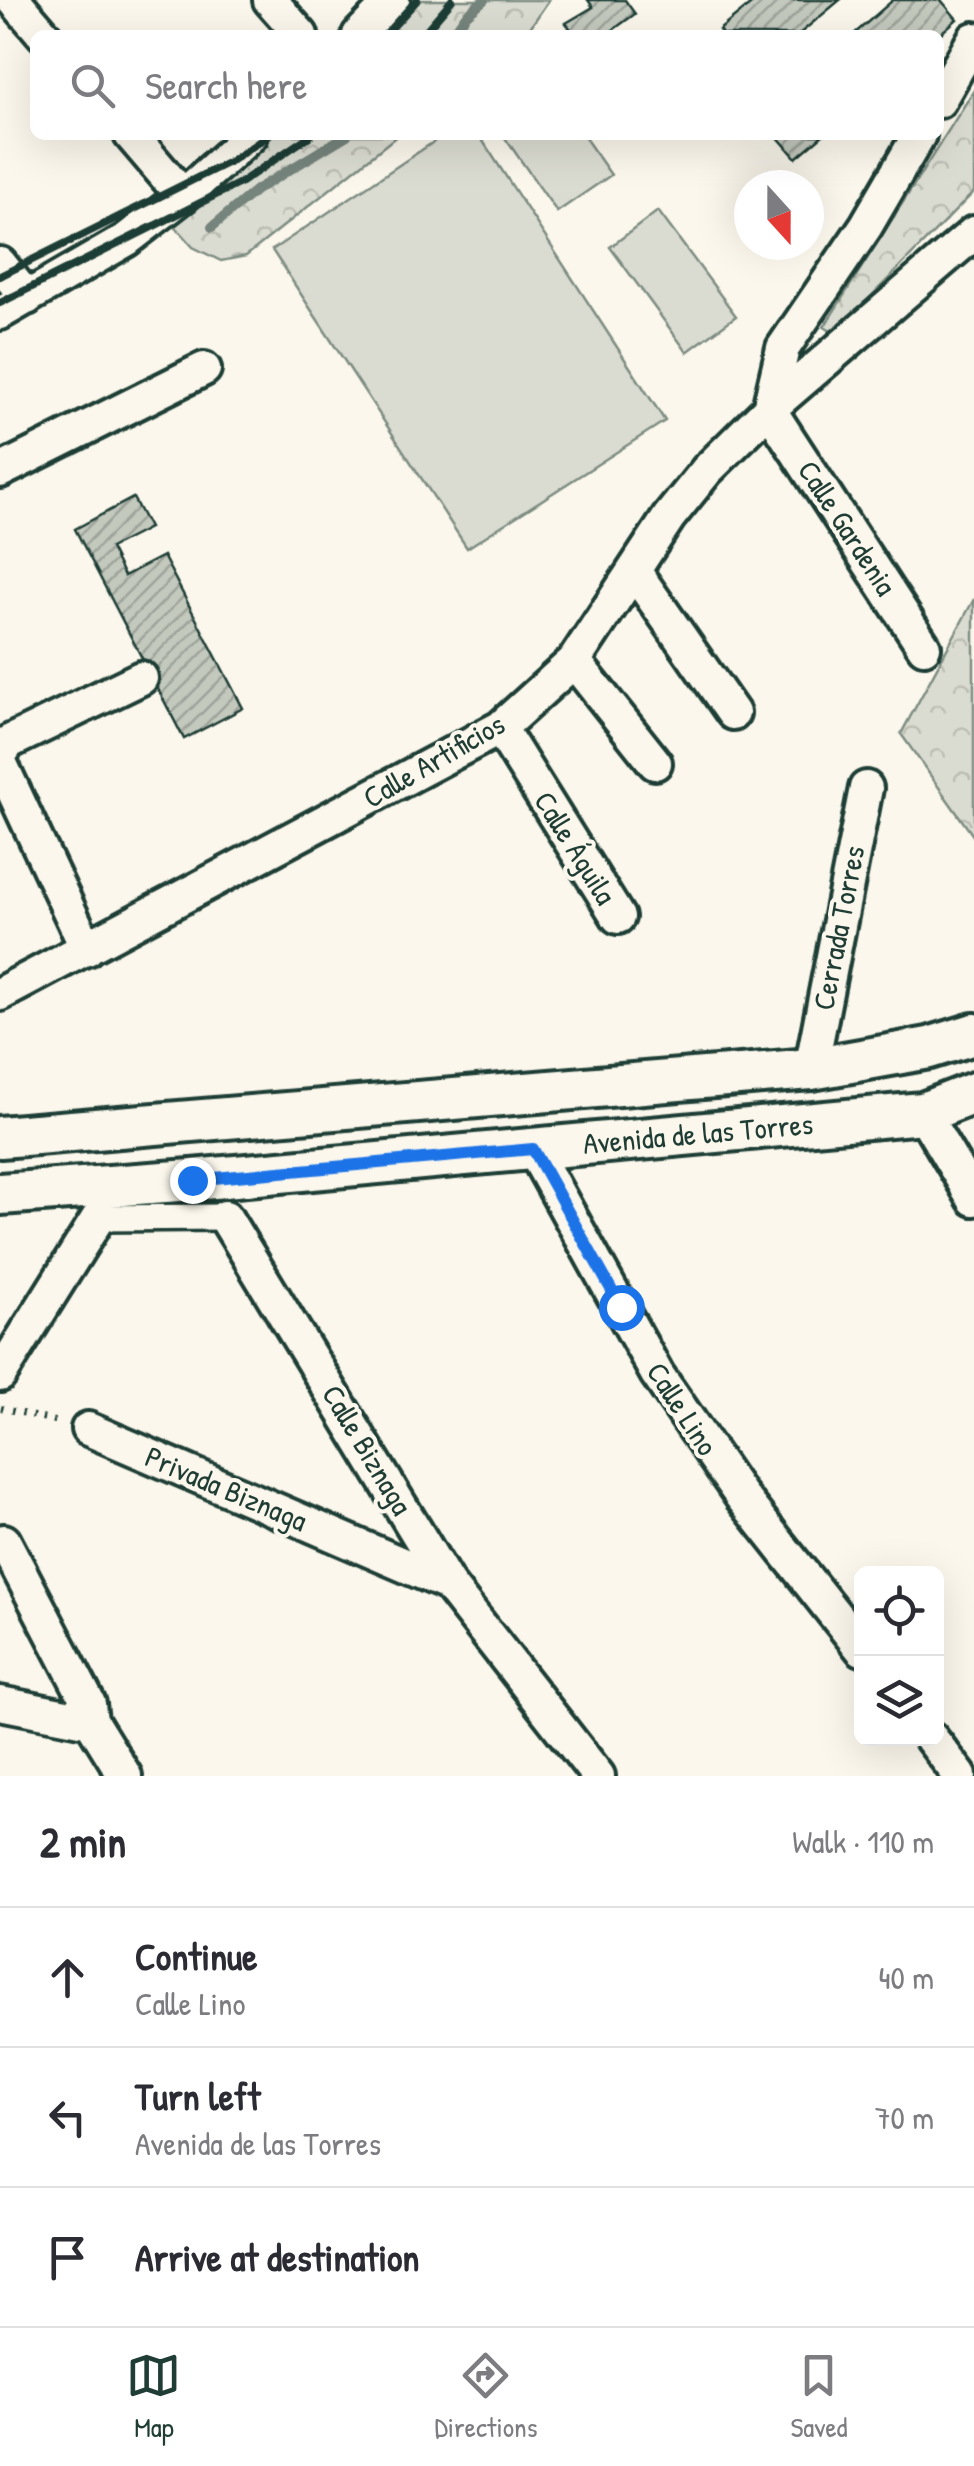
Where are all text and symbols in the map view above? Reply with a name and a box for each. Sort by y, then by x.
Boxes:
search box [30,30,944,140]
icon: search [65,58,120,113]
text: Search here [145,59,307,111]
north arrow [734,170,824,260]
street label: Calle Gardenia [789,452,907,603]
street label: Calle Artificios [355,704,512,817]
street label: Calle Águila [525,783,626,912]
street label: Cerrada Torres [803,842,874,1013]
street label: Avenida de las Torres [581,1103,815,1163]
route end [170,1158,216,1204]
route start [599,1285,645,1331]
street label: Calle Lino [638,1354,728,1463]
street label: Calle Biznaga [313,1377,423,1522]
street label: Privada Biznaga [139,1436,314,1540]
map controls [854,1566,944,1746]
button: locate [854,1566,944,1656]
button: layers [854,1656,944,1746]
text: 2 min [40,1813,126,1870]
text: Walk · 110 m [792,1820,934,1863]
text: Continue [135,1930,257,1982]
icon: ahead [40,1950,95,2005]
text: 40 m [879,1956,934,1999]
text: Calle Lino [135,1982,245,2025]
text: Turn left [135,2070,260,2122]
icon: left [40,2090,95,2145]
text: 70 m [875,2096,934,2139]
text: Avenida de las Torres [135,2122,381,2165]
icon: arrive [40,2230,95,2285]
text: Arrive at destination [135,2231,419,2283]
tab: Map [126,2348,181,2446]
tab: Directions [434,2348,537,2446]
tab: Saved [790,2348,848,2446]

